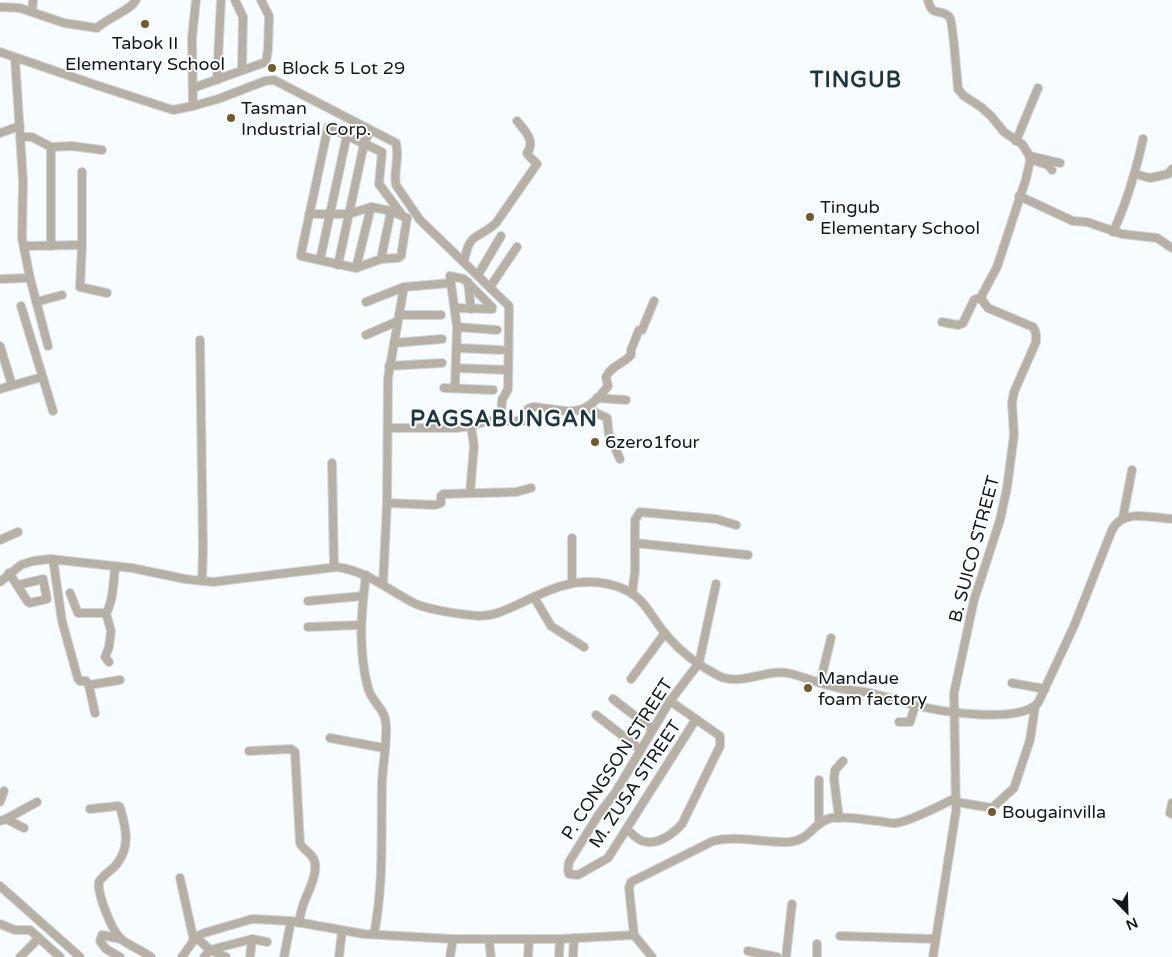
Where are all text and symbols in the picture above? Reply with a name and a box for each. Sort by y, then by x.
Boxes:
marker: Tabok II Elementary School [139,18,151,30]
place label: Tabok II Elementary School [65,32,225,75]
place label: Block 5 Lot 29 [282,57,405,79]
marker: Block 5 Lot 29 [266,62,278,74]
district label: TINGUB [809,67,902,93]
place label: Tasman Industrial Corp. [241,97,371,140]
marker: Tasman Industrial Corp. [225,112,237,124]
place label: Tingub Elementary School [820,196,980,239]
marker: Tingub Elementary School [804,211,816,223]
district label: PAGSABUNGAN [410,406,598,432]
place label: 6zero1four [605,431,700,453]
marker: 6zero1four [589,436,601,448]
street label: B. SUICO STREET [944,473,1004,625]
place label: Mandaue foam factory [818,667,928,710]
street label: P. CONGSON STREET [557,674,677,844]
marker: Mandaue foam factory [802,682,814,694]
street label: M. ZUSA STREET [584,716,686,852]
place label: Bougainvilla [1002,801,1106,823]
marker: Bougainvilla [986,806,998,818]
north arrow [1102,887,1152,937]
text: N [1123,913,1140,934]

